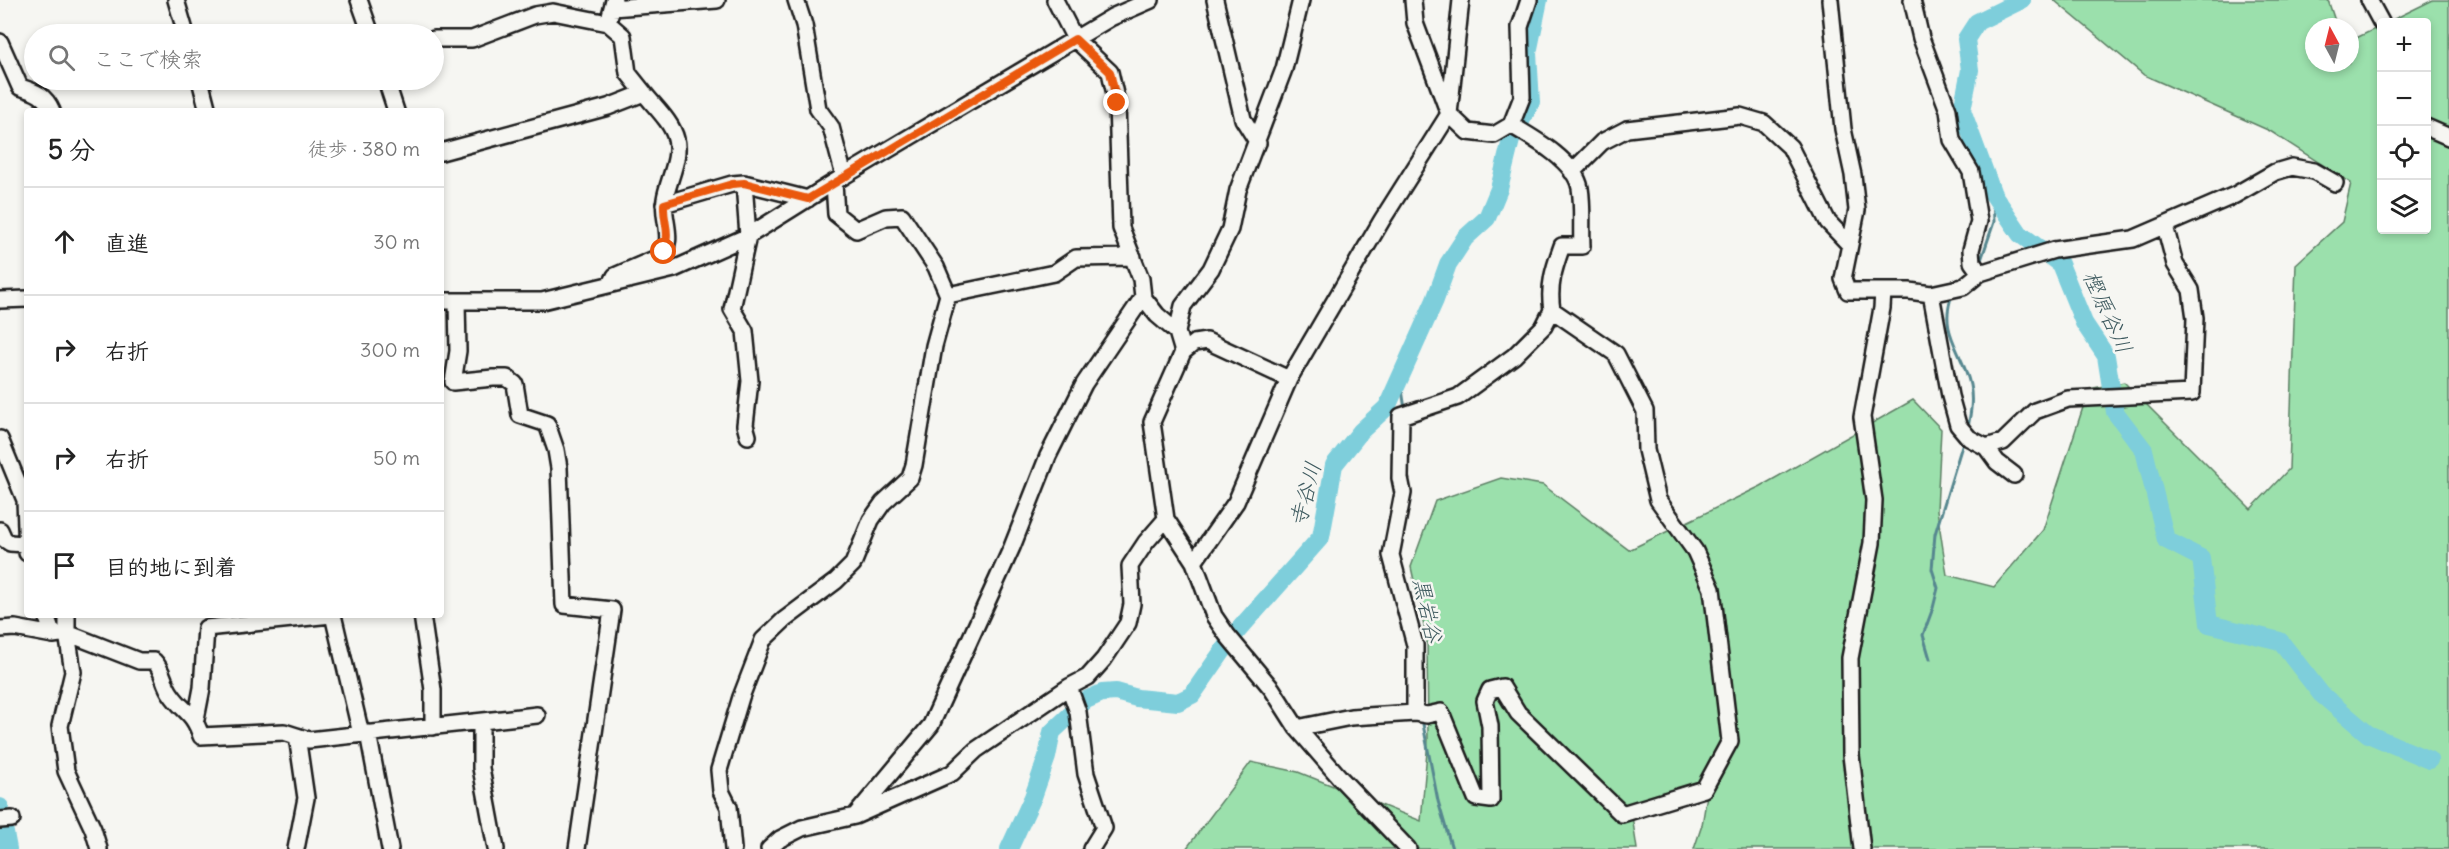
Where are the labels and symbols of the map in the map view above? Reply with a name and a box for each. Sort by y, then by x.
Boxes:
north arrow [2305,18,2359,72]
route end [1103,89,1129,115]
route start [650,238,676,264]
water label: 樫原谷川 [2077,266,2139,358]
water label: 寺谷川 [1283,458,1327,530]
water label: 黒岩谷 [1407,575,1449,646]

